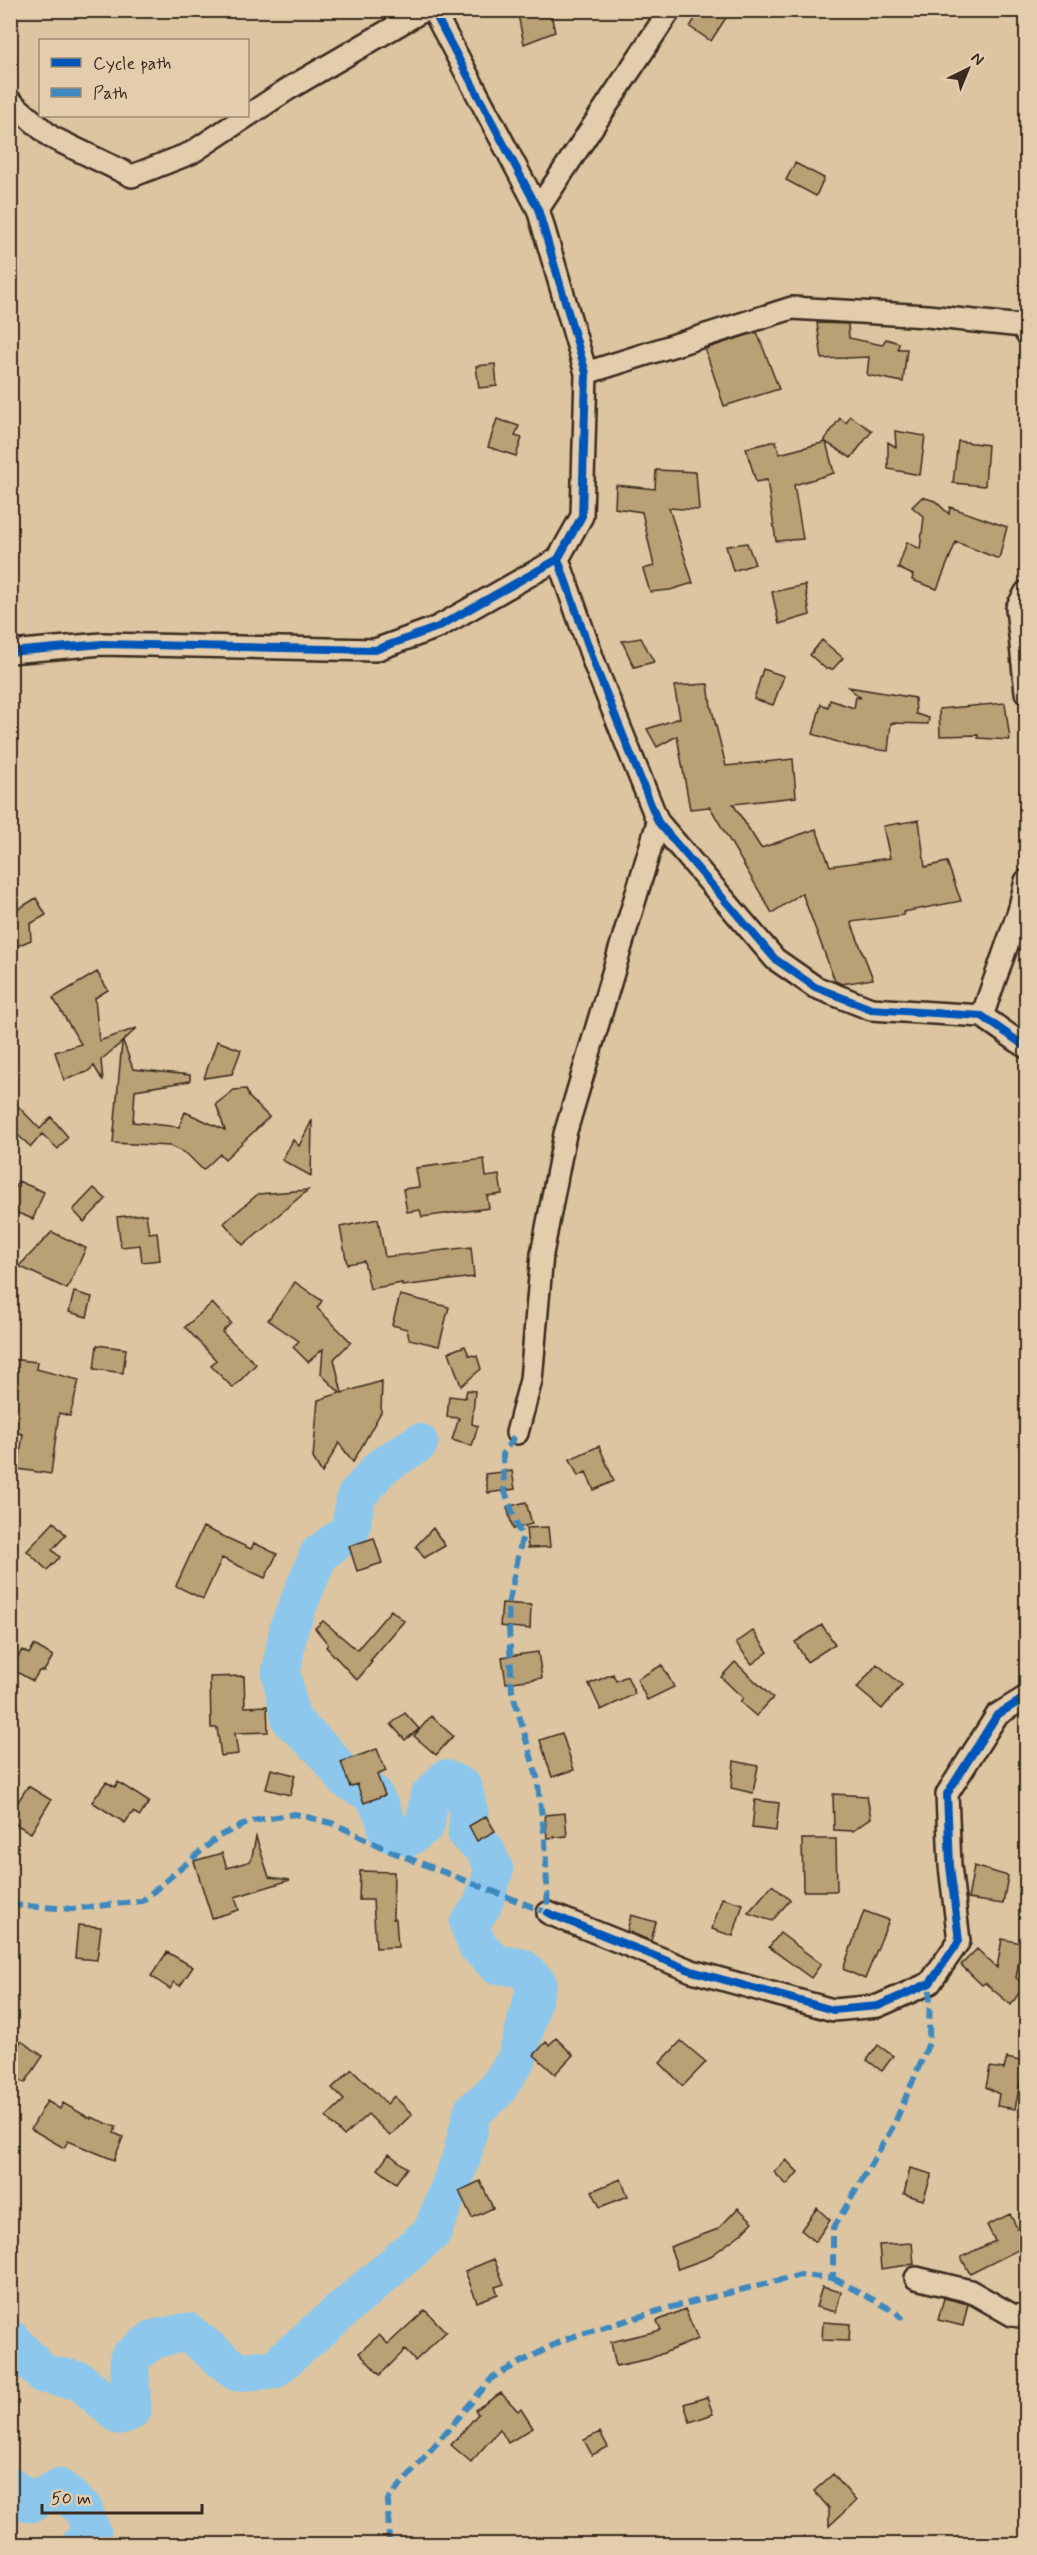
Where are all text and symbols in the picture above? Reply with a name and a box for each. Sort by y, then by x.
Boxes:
legend [39,39,249,117]
north arrow [938,39,998,99]
text: N [966,48,988,70]
text: Cycle path [93,52,171,76]
text: Path [93,82,128,106]
scale bar [42,2477,202,2515]
text: 50 m [51,2487,91,2511]

